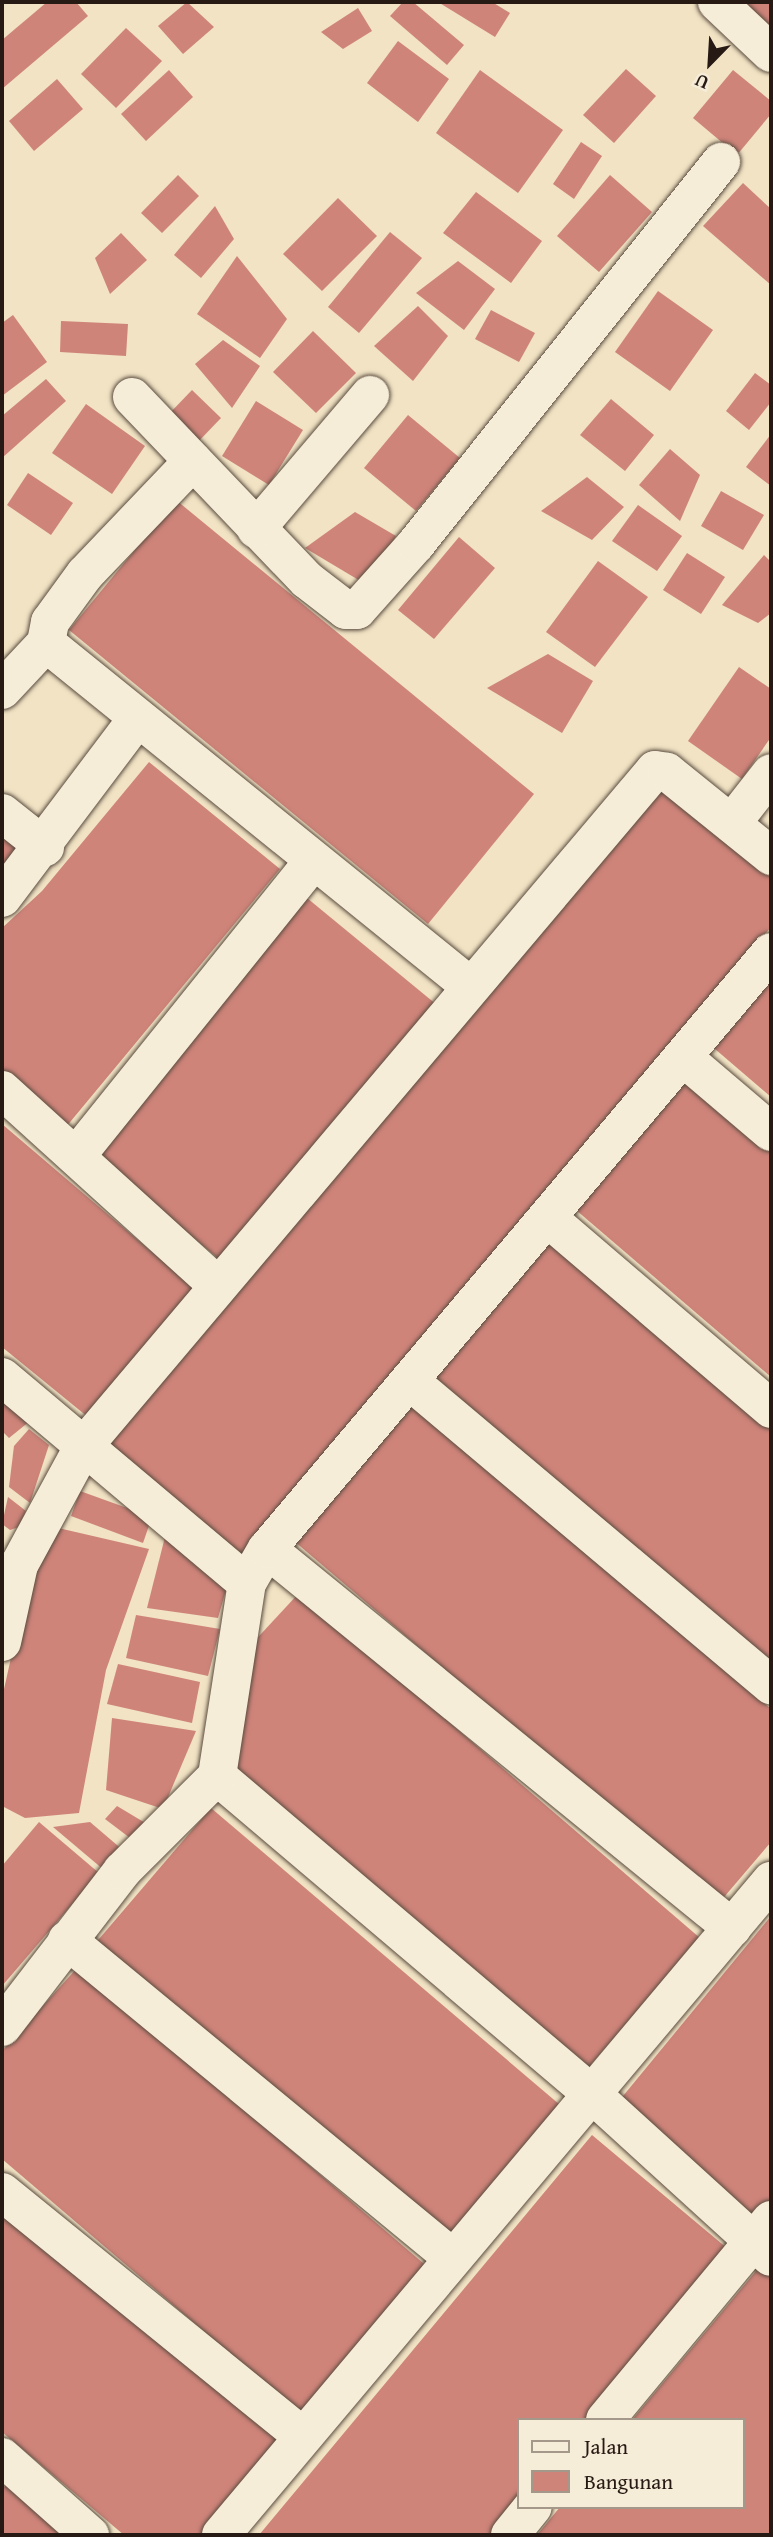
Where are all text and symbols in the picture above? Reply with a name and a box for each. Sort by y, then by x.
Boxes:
north arrow [675,28,745,98]
text: U [690,67,713,98]
legend [518,2418,745,2509]
text: Jalan [584,2431,628,2462]
text: Bangunan [584,2466,673,2497]

